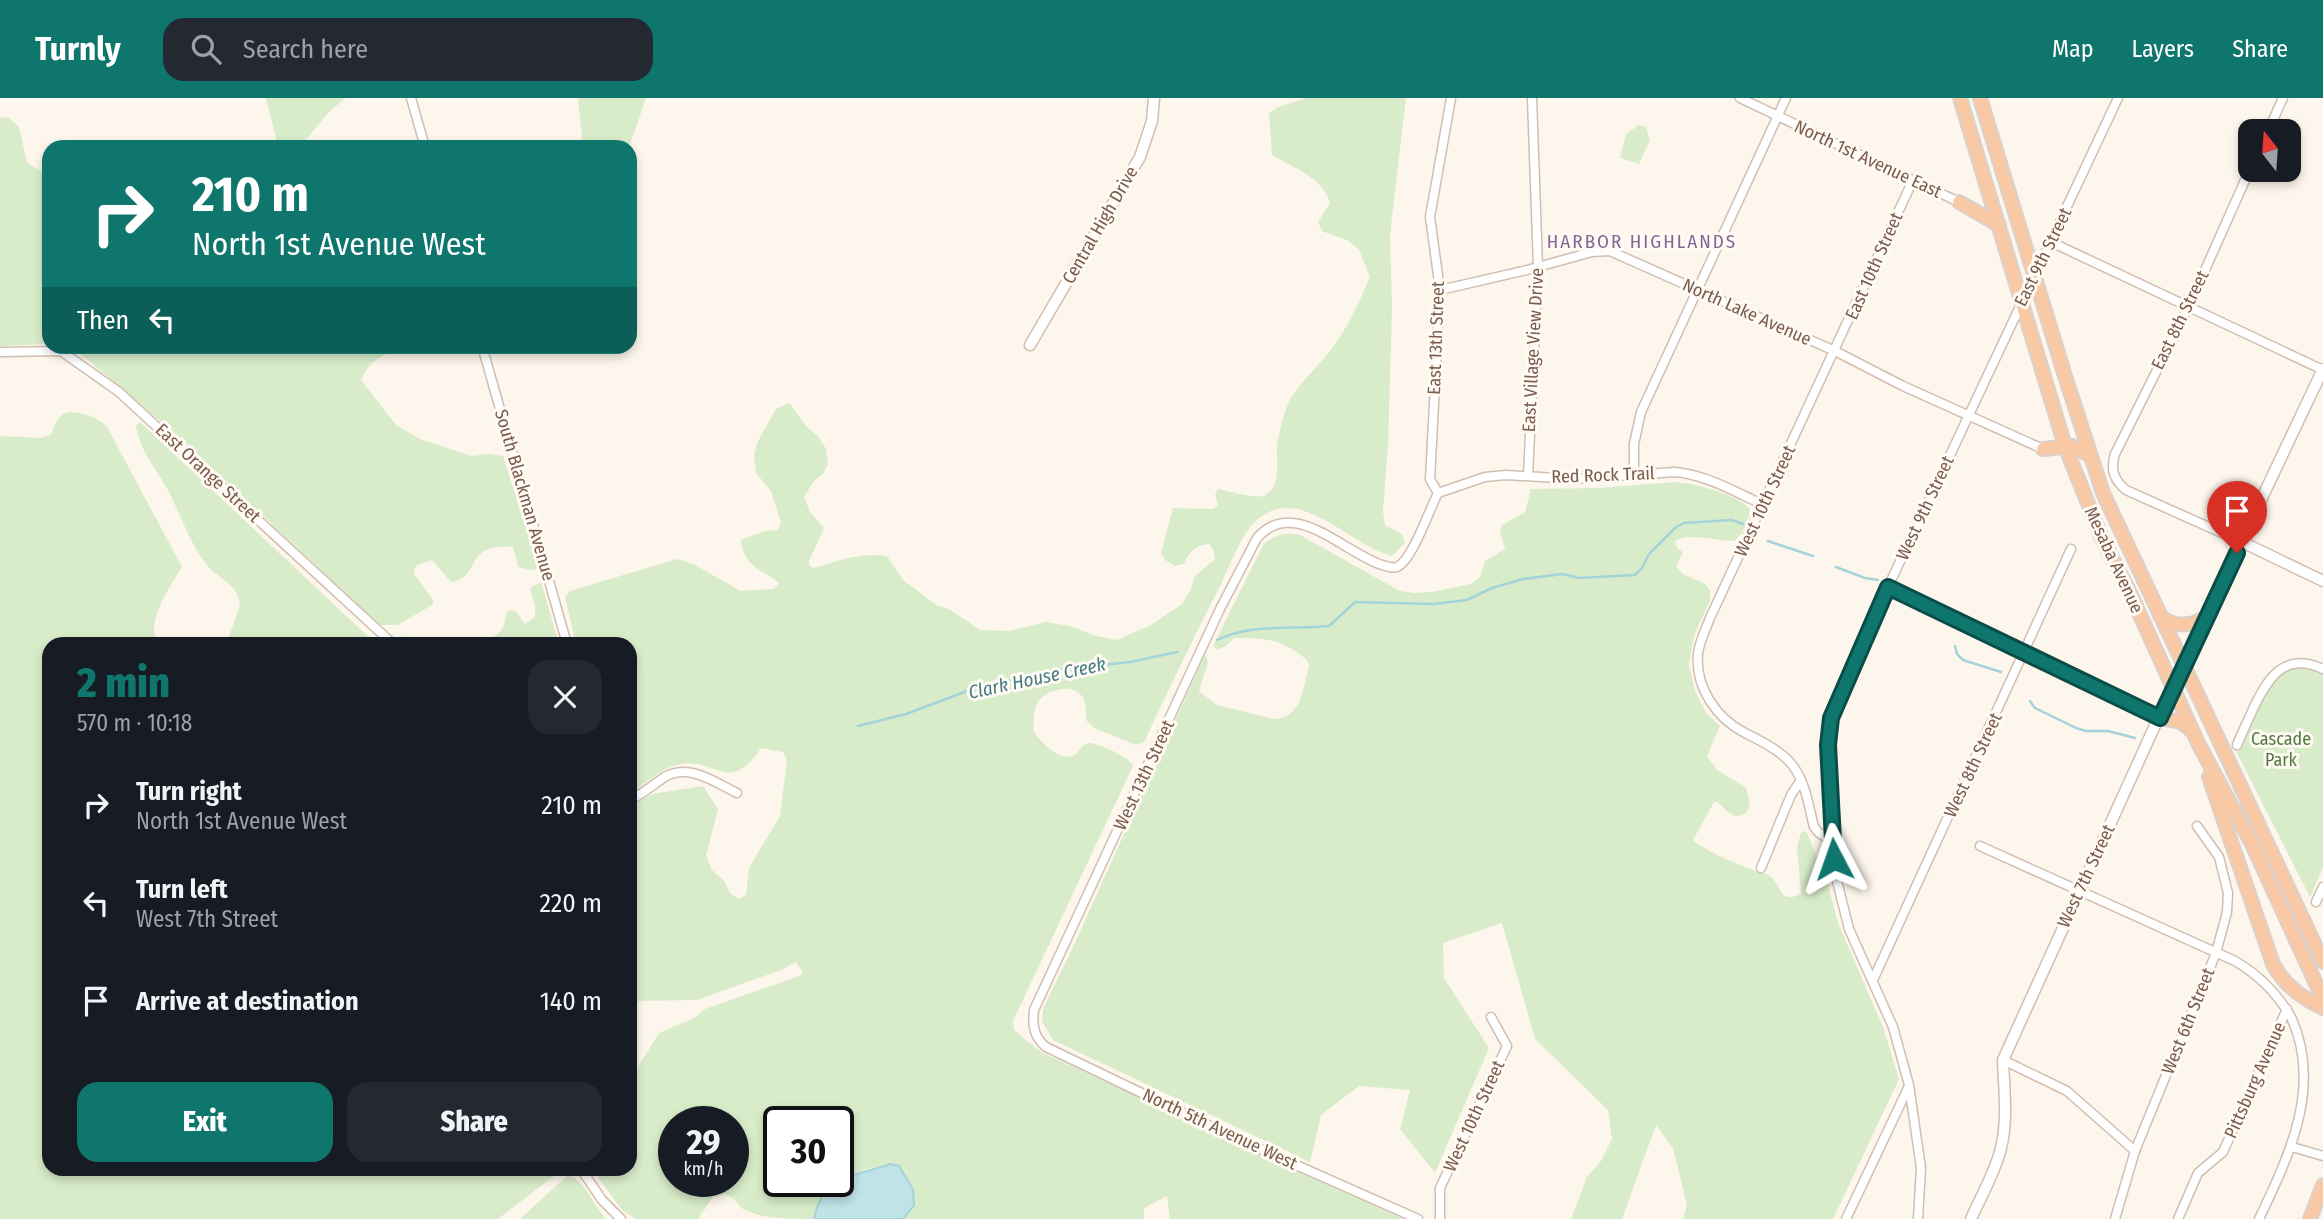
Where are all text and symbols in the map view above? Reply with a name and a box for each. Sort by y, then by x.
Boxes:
search box [163,18,653,81]
text: Turnly [35,29,121,69]
icon: search [187,30,225,68]
text: Search here [243,34,368,65]
text: Map [2052,35,2094,63]
text: Layers [2132,35,2194,63]
text: Share [2232,35,2288,63]
street label: North 1st Avenue East [1791,115,1945,203]
north arrow [2238,119,2301,182]
map controls [2238,119,2301,182]
street label: Central High Drive [1057,162,1143,288]
text: 210 m [192,165,309,224]
icon: right [77,168,168,259]
street label: East 9th Street [2010,204,2076,310]
street label: East 10th Street [1841,209,1907,323]
text: North 1st Avenue West [192,225,486,263]
district label: HARBOR HIGHLANDS [1547,230,1737,253]
street label: East Village View Drive [1518,267,1548,433]
street label: East 8th Street [2147,267,2214,373]
street label: North Lake Avenue [1679,274,1815,350]
street label: East 13th Street [1423,281,1449,395]
icon: left [143,301,181,339]
text: Then [77,305,129,336]
street label: South Blackman Avenue [490,407,560,583]
street label: East Orange Street [151,419,265,527]
street label: West 10th Street [1730,442,1800,560]
street label: West 9th Street [1891,452,1959,564]
street label: Red Rock Trail [1551,462,1655,488]
pin [2207,481,2267,553]
icon: arrive [2218,492,2256,530]
street label: Mesaba Avenue [2080,503,2148,617]
water label: Clark House Creek [966,652,1108,704]
text: 2 min [77,658,170,708]
button: close [528,660,602,734]
text: 570 m · 10:18 [77,709,192,737]
street label: West 8th Street [1939,709,2007,821]
street label: West 13th Street [1109,716,1179,834]
park label: Cascade Park [2251,728,2311,771]
text: Turn right [136,776,242,807]
icon: right [77,786,115,824]
text: 210 m [541,790,602,821]
text: North 1st Avenue West [136,807,347,835]
street label: West 7th Street [2053,821,2120,931]
position arrow [1797,822,1871,896]
text: Turn left [136,874,228,905]
icon: left [77,884,115,922]
text: 220 m [539,888,602,919]
text: West 7th Street [136,905,278,933]
street label: West 6th Street [2157,964,2219,1077]
icon: arrive [77,982,115,1020]
text: Arrive at destination [136,986,359,1017]
text: 140 m [540,986,602,1017]
street label: Pittsburg Avenue [2219,1018,2291,1142]
street label: West 10th Street [1439,1057,1509,1175]
button: Exit [77,1082,333,1162]
button: Share [347,1082,602,1162]
street label: North 5th Avenue West [1139,1084,1301,1175]
speed limit sign: 30 [763,1106,854,1197]
text: 29 [686,1121,721,1163]
text: km/h [683,1158,724,1180]

